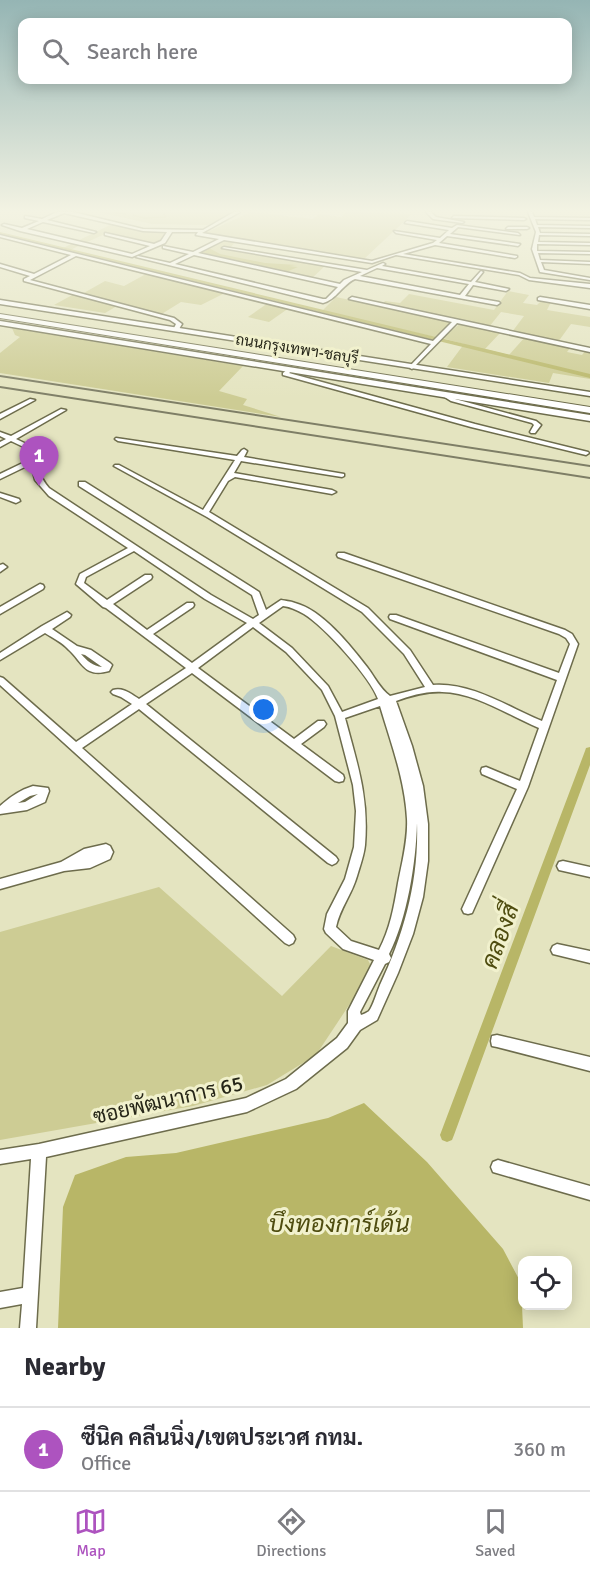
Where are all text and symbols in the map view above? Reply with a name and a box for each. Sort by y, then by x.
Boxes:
search box [18,18,572,84]
icon: search [39,35,72,68]
text: Search here [87,38,198,65]
street label: ถนนกรุงเทพฯ-ชลบุรี [234,329,360,370]
pin: 1 [20,436,58,486]
your location [249,695,278,724]
water label: คลองสี่ [469,894,527,973]
street label: ซอยพัฒนาการ 65 [90,1070,246,1130]
water label: บึงทองการ์เด้น [268,1208,410,1239]
map controls [518,1256,572,1310]
button: locate [518,1256,572,1310]
text: Nearby [24,1351,105,1383]
text: ซีนิค คลีนนิ่ง/เขตประเวศ กทม. [81,1424,363,1451]
text: 1 [38,1437,49,1462]
text: 360 m [513,1437,566,1462]
text: Office [81,1451,131,1476]
tab: Map [74,1505,107,1561]
tab: Directions [256,1505,326,1561]
tab: Saved [475,1505,516,1561]

